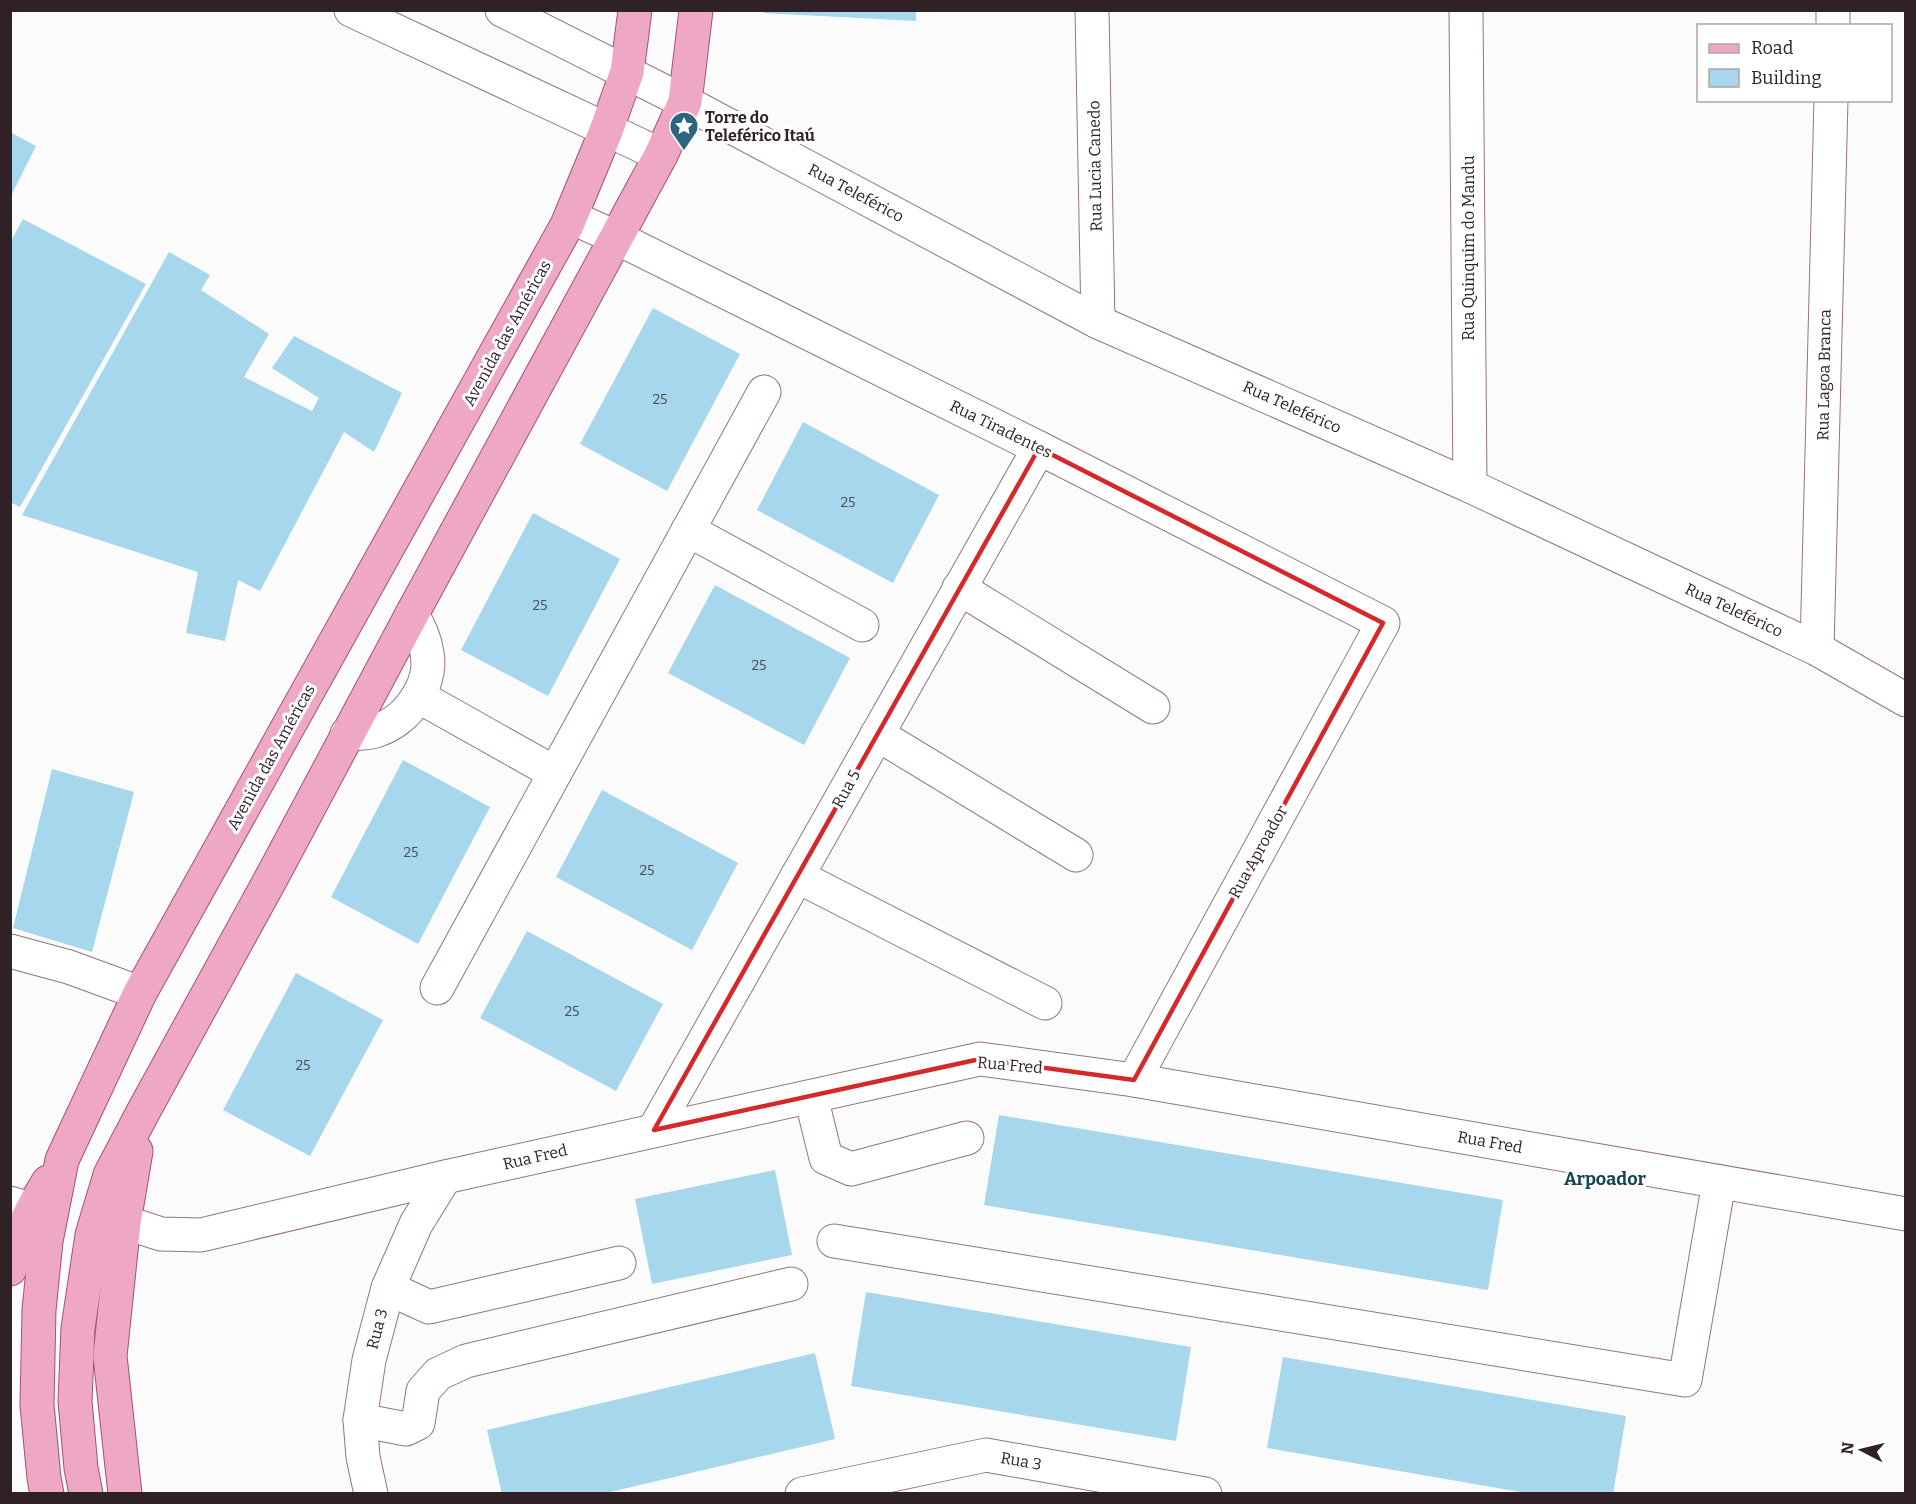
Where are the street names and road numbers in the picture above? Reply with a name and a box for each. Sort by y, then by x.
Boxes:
street label: Rua Lucia Canedo [1084,100,1106,232]
street label: Rua Quinquim do Mandu [1459,155,1478,341]
street label: Rua Teleférico [805,160,907,226]
street label: Avenida das Américas [459,257,555,409]
street label: Rua Lagoa Branca [1813,309,1835,441]
street label: Rua Teleférico [1240,377,1344,437]
street label: Rua Tiradentes [947,396,1055,462]
street label: Rua Teleférico [1682,579,1786,641]
street label: Avenida das Américas [223,681,319,833]
street label: Rua 5 [828,767,864,811]
street label: Rua Aproador [1225,802,1291,902]
street label: Rua Fred [976,1053,1044,1077]
street label: Rua Fred [1456,1127,1525,1157]
street label: Rua Fred [501,1140,570,1174]
street label: Rua 3 [362,1307,392,1351]
street label: Rua 3 [999,1448,1043,1474]

